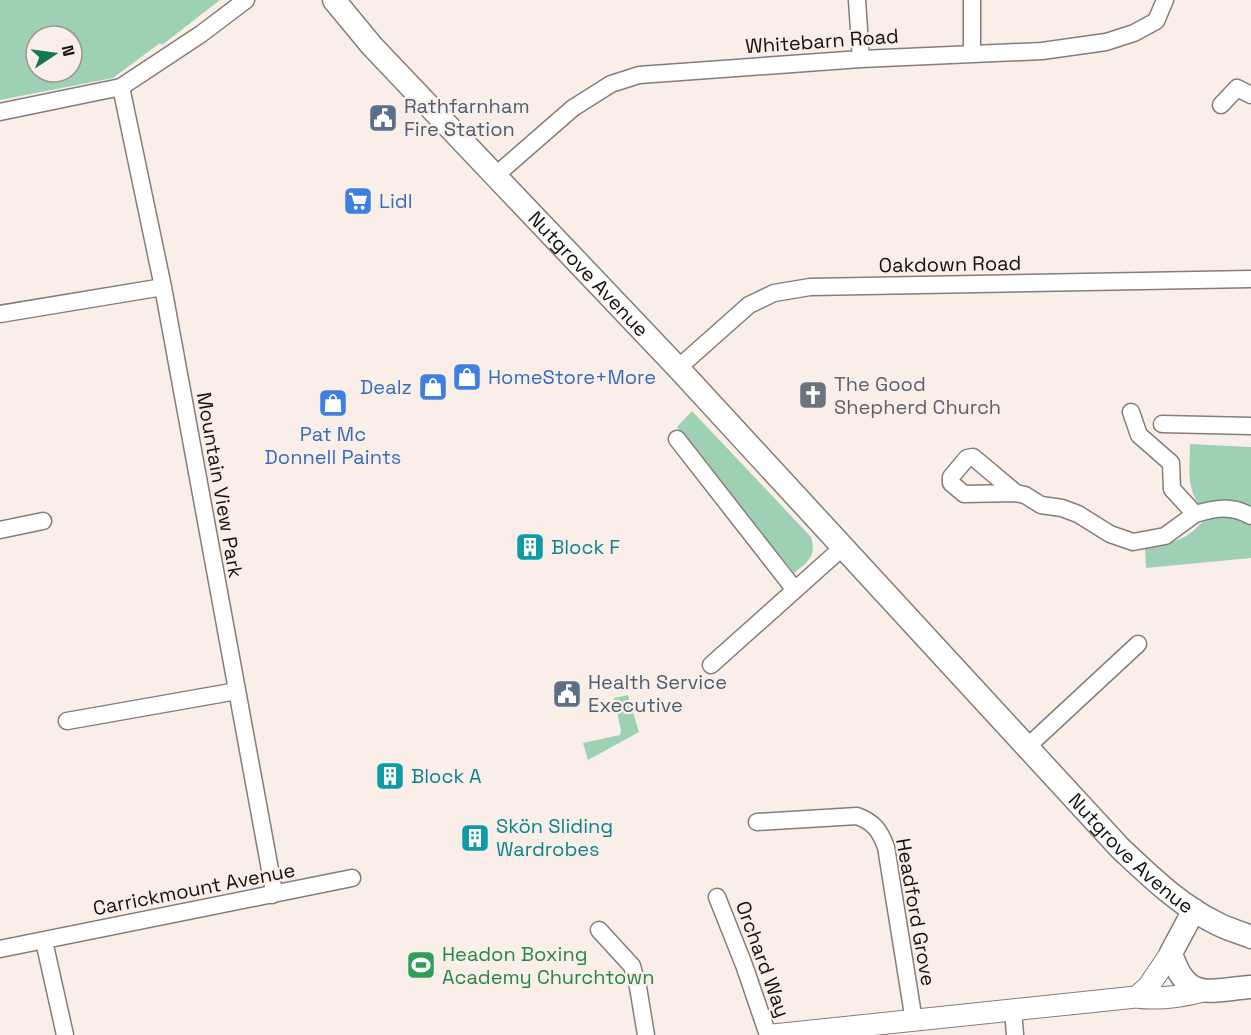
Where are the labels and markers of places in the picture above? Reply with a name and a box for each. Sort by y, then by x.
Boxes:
place label: Rathfarnham Fire Station [404,93,530,142]
public building icon: Rathfarnham Fire Station [367,102,399,134]
supermarket icon: Lidl [342,185,374,217]
place label: Lidl [379,188,413,214]
shop icon: HomeStore+More [451,361,483,393]
place label: HomeStore+More [488,364,656,390]
shop icon: Dealz [417,371,449,403]
place label: The Good Shepherd Church [834,371,1001,420]
place label: Dealz [360,374,412,400]
church icon: The Good Shepherd Church [797,379,829,411]
shop icon: Pat Mc Donnell Paints [317,387,349,419]
place label: Pat Mc Donnell Paints [265,421,401,470]
building icon: Block F [514,531,546,563]
place label: Block F [551,534,620,560]
place label: Health Service Executive [588,669,727,718]
public building icon: Health Service Executive [551,678,583,710]
building icon: Block A [374,760,406,792]
place label: Block A [411,763,482,789]
place label: Skön Sliding Wardrobes [496,813,613,862]
building icon: Skön Sliding Wardrobes [459,822,491,854]
place label: Headon Boxing Academy Churchtown [442,941,655,990]
sports icon: Headon Boxing Academy Churchtown [405,949,437,981]

